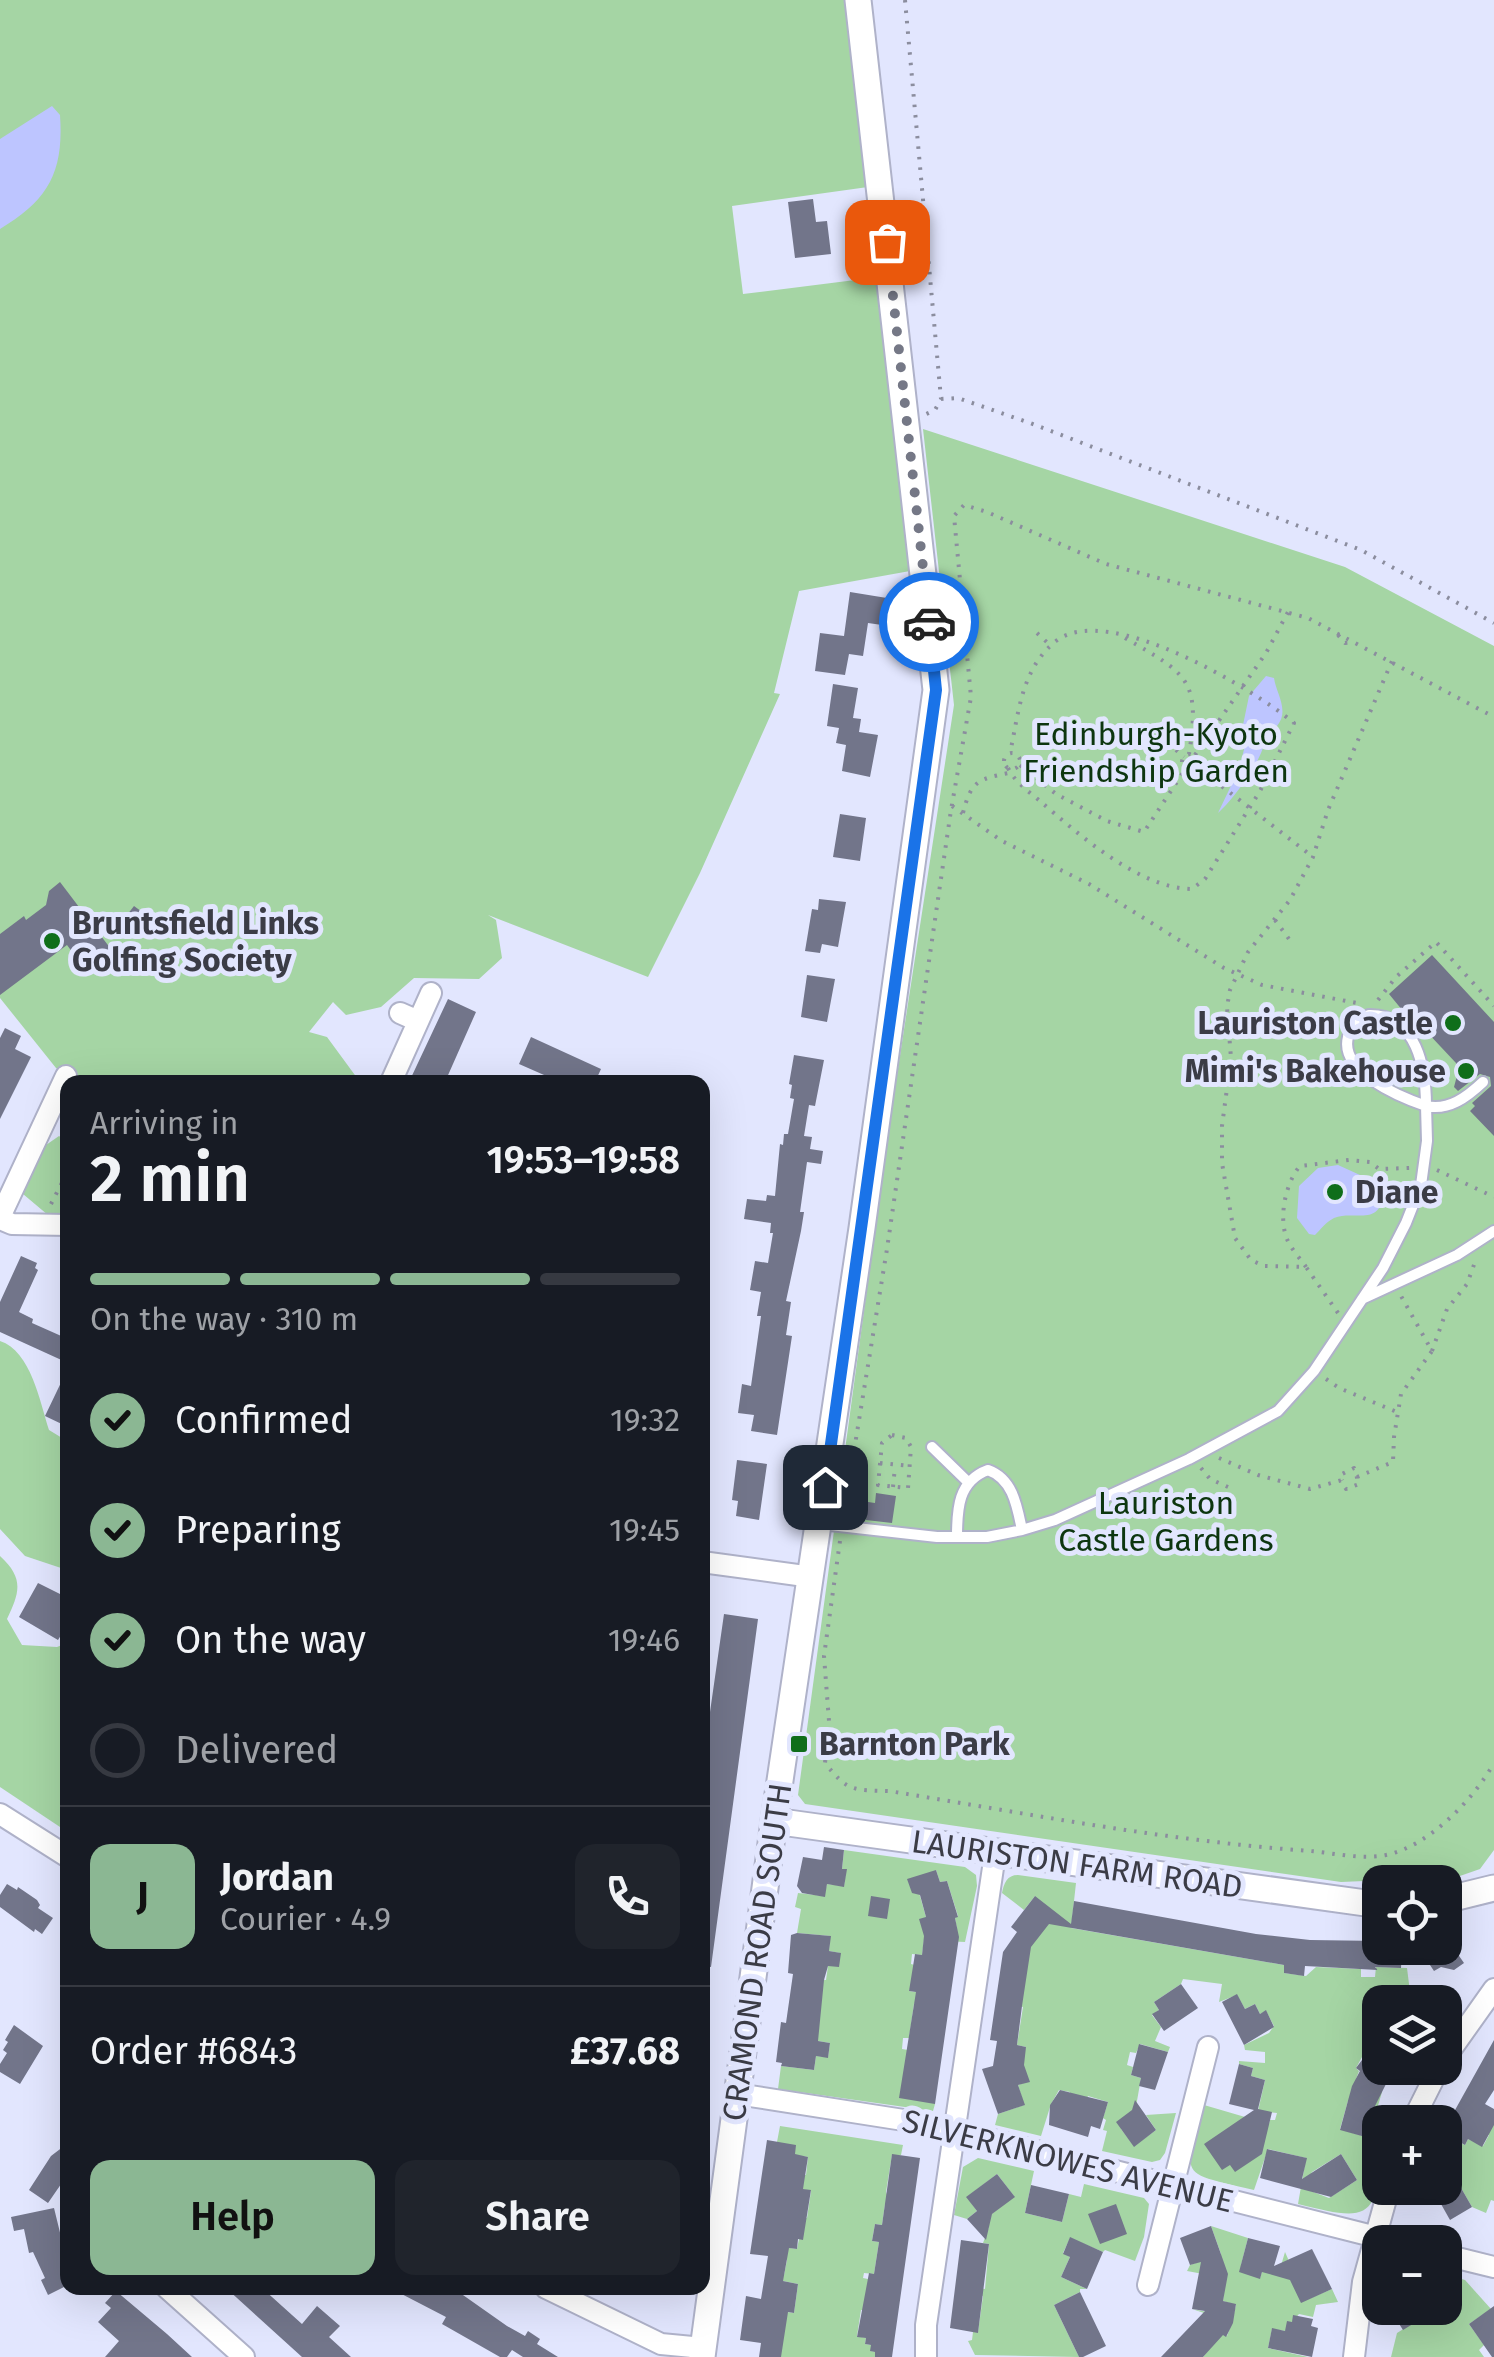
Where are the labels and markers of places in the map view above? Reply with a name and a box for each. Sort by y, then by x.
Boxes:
pin [845,200,930,285]
place label: Bruntsfield Links Golfing Society [72,904,319,979]
marker: Bruntsfield Links Golfing Society [41,930,63,952]
place label: Lauriston Castle [1197,1004,1433,1042]
marker: Lauriston Castle [1442,1012,1464,1034]
place label: Mimi's Bakehouse [1185,1052,1446,1090]
marker: Mimi's Bakehouse [1455,1060,1477,1082]
place label: Diane [1355,1173,1439,1211]
marker: Diane [1324,1181,1346,1203]
pin [783,1445,868,1530]
place label: Barnton Park [819,1725,1010,1763]
marker: Barnton Park [788,1733,810,1755]

